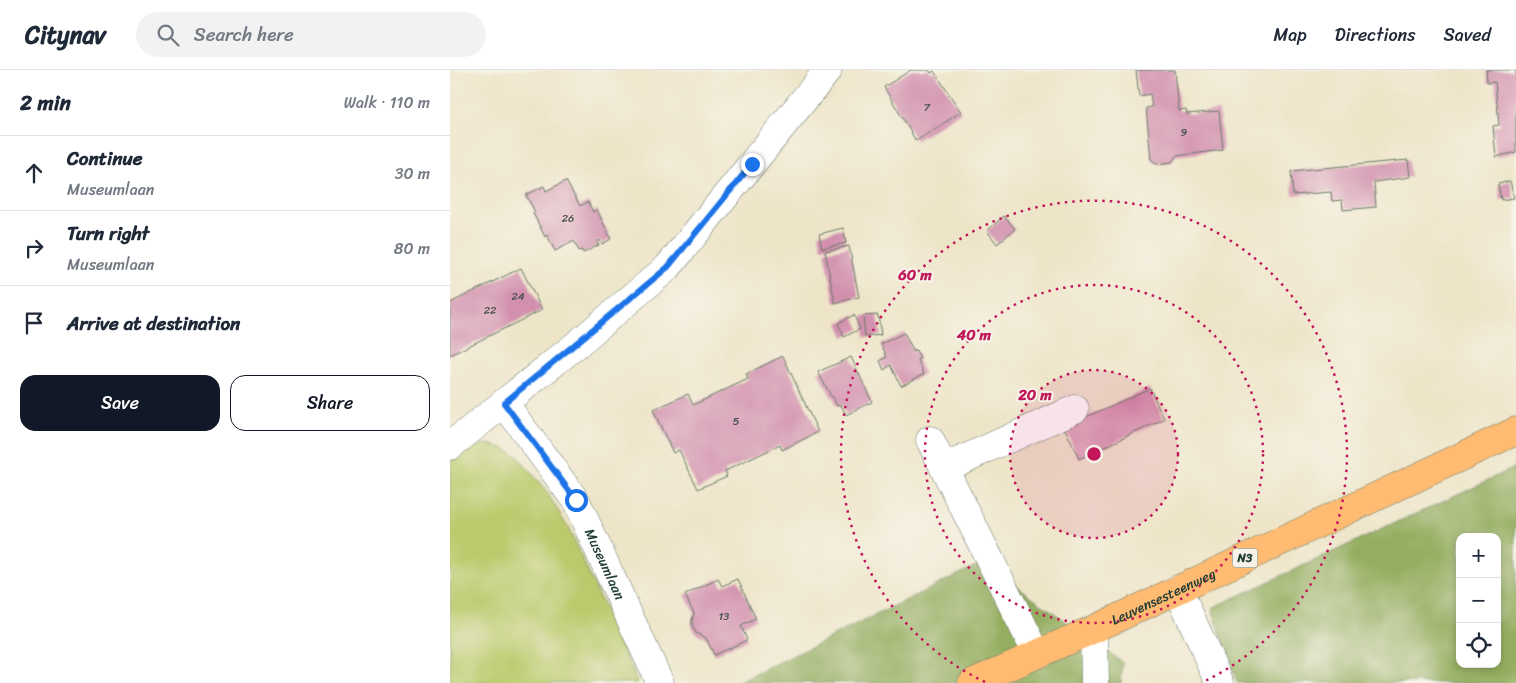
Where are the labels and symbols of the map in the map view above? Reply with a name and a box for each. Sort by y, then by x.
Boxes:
house number: 7 [924,98,931,117]
house number: 9 [1181,123,1188,142]
route end [741,153,764,176]
house number: 26 [562,209,574,228]
text: 60 m [897,262,932,288]
house number: 24 [511,287,525,306]
house number: 22 [484,301,497,320]
text: 40 m [956,322,992,348]
text: 20 m [1017,382,1052,408]
house number: 5 [733,412,740,431]
centre of rings [1085,445,1103,463]
route start [565,489,588,512]
street label: Museumlaan [578,524,633,604]
road number: N3 [1232,548,1258,568]
street label: Leuvensesteenweg [1107,561,1220,632]
house number: 13 [719,607,729,626]

